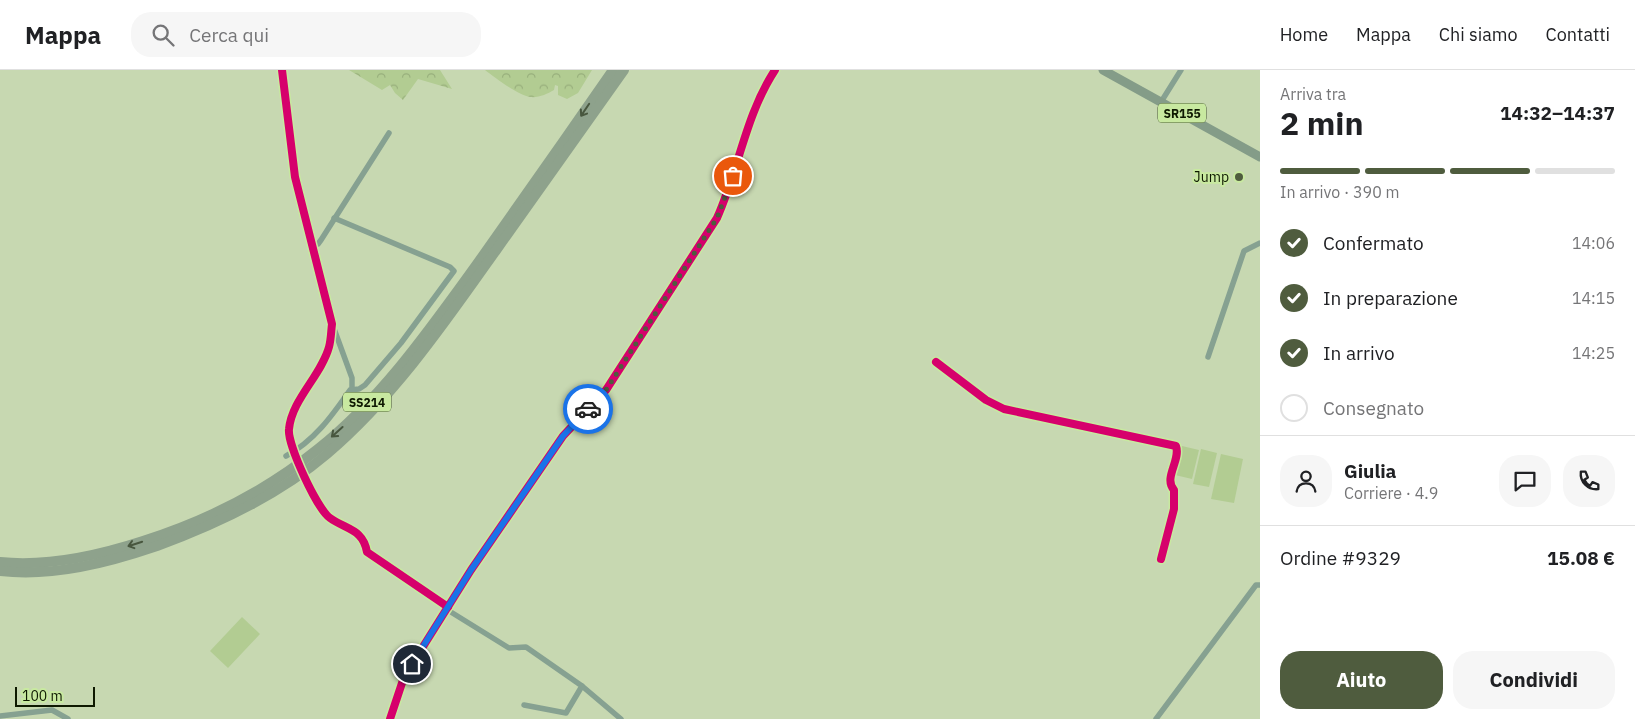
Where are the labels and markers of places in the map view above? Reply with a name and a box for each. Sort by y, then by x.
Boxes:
pin [712,155,754,197]
place label: Jump [1194,168,1229,186]
marker: Jump [1233,171,1245,183]
pin [391,643,433,685]

